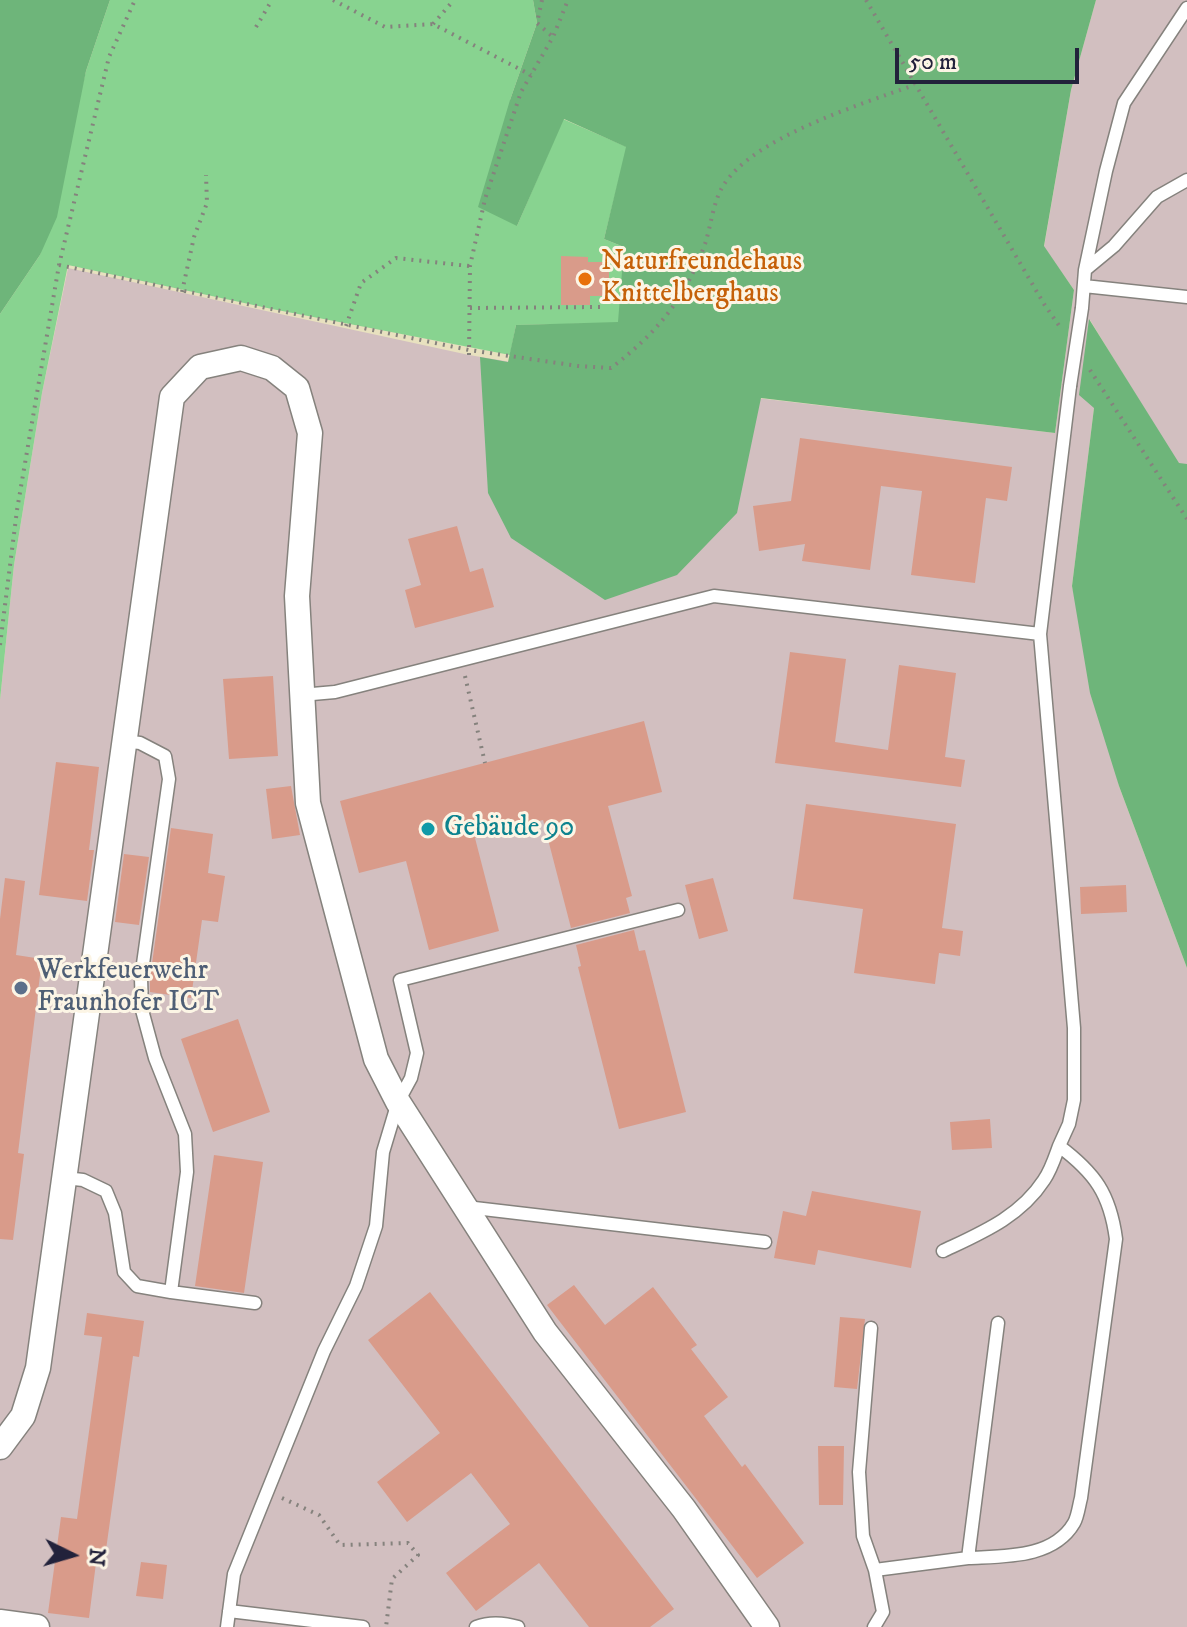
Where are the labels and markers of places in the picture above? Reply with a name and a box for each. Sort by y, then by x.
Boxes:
place label: Naturfreundehaus Knittelberghaus [601,246,802,312]
marker: Naturfreundehaus Knittelberghaus [576,270,594,288]
place label: Gebäude 90 [444,812,574,846]
marker: Gebäude 90 [419,820,437,838]
place label: Werkfeuerwehr Fraunhofer ICT [37,955,219,1021]
marker: Werkfeuerwehr Fraunhofer ICT [12,979,30,997]

